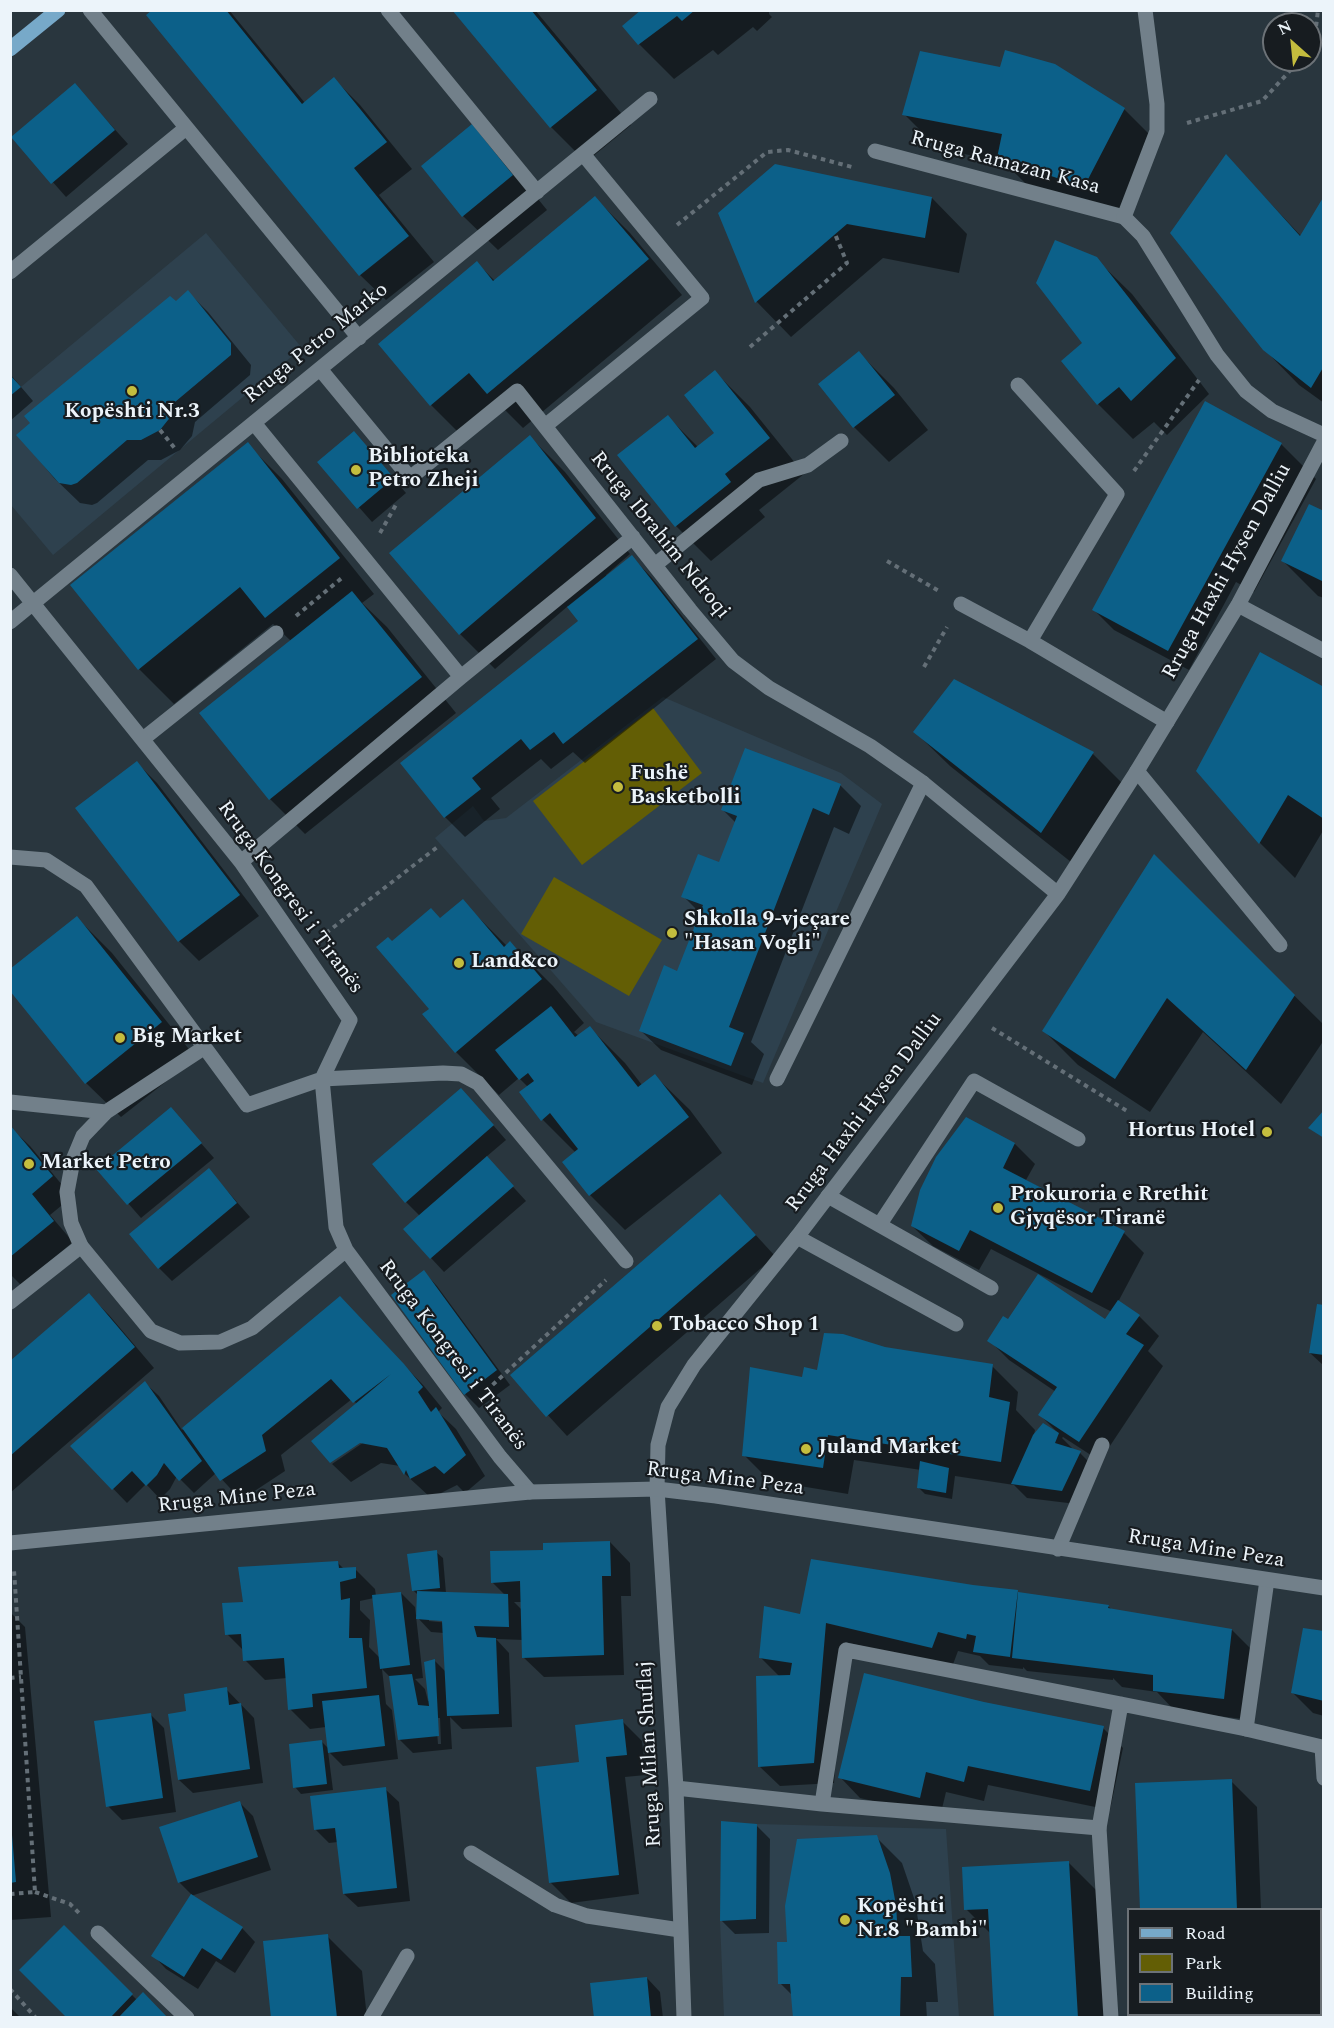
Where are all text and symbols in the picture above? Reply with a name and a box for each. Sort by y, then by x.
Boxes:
north arrow [1262,12,1322,72]
text: N [1273,14,1296,41]
street label: Rruga Ramazan Kasa [907,127,1103,201]
street label: Rruga Petro Marko [240,278,394,410]
marker: Kopështi Nr.3 [125,384,139,398]
place label: Kopështi Nr.3 [64,400,200,426]
place label: Biblioteka Petro Zheji [368,445,478,495]
street label: Rruga Ibrahim Ndroqi [584,447,734,625]
street label: Rruga Haxhi Hysen Dalliu [1158,460,1298,684]
marker: Biblioteka Petro Zheji [349,463,363,477]
place label: Fushë Basketbolli [630,762,740,812]
marker: Fushë Basketbolli [611,780,625,794]
street label: Rruga Kongresi i Tiranës [211,797,367,999]
place label: Shkolla 9-vjeçare "Hasan Vogli" [684,908,850,958]
marker: Shkolla 9-vjeçare "Hasan Vogli" [665,926,679,940]
place label: Land&co [471,950,558,976]
marker: Land&co [452,956,466,970]
street label: Rruga Haxhi Hysen Dalliu [782,1008,948,1218]
place label: Big Market [132,1025,242,1051]
marker: Big Market [113,1031,127,1045]
place label: Hortus Hotel [1128,1119,1255,1145]
marker: Hortus Hotel [1260,1125,1274,1139]
place label: Market Petro [41,1151,171,1177]
marker: Market Petro [22,1157,36,1171]
place label: Prokuroria e Rrethit Gjyqësor Tiranë [1010,1183,1208,1233]
marker: Prokuroria e Rrethit Gjyqësor Tiranë [991,1201,1005,1215]
street label: Rruga Kongresi i Tiranës [372,1256,532,1456]
place label: Tobacco Shop 1 [669,1313,820,1339]
marker: Tobacco Shop 1 [650,1319,664,1333]
place label: Juland Market [818,1436,959,1462]
marker: Juland Market [799,1442,813,1456]
street label: Rruga Mine Peza [645,1458,805,1502]
street label: Rruga Mine Peza [157,1478,317,1520]
street label: Rruga Mine Peza [1126,1525,1286,1575]
street label: Rruga Milan Shuflaj [634,1660,668,1848]
place label: Kopështi Nr.8 "Bambi" [857,1895,988,1945]
legend [1127,1908,1322,2016]
marker: Kopështi Nr.8 "Bambi" [838,1913,852,1927]
text: Road [1185,1920,1226,1947]
text: Park [1185,1950,1222,1977]
text: Building [1185,1980,1254,2007]

